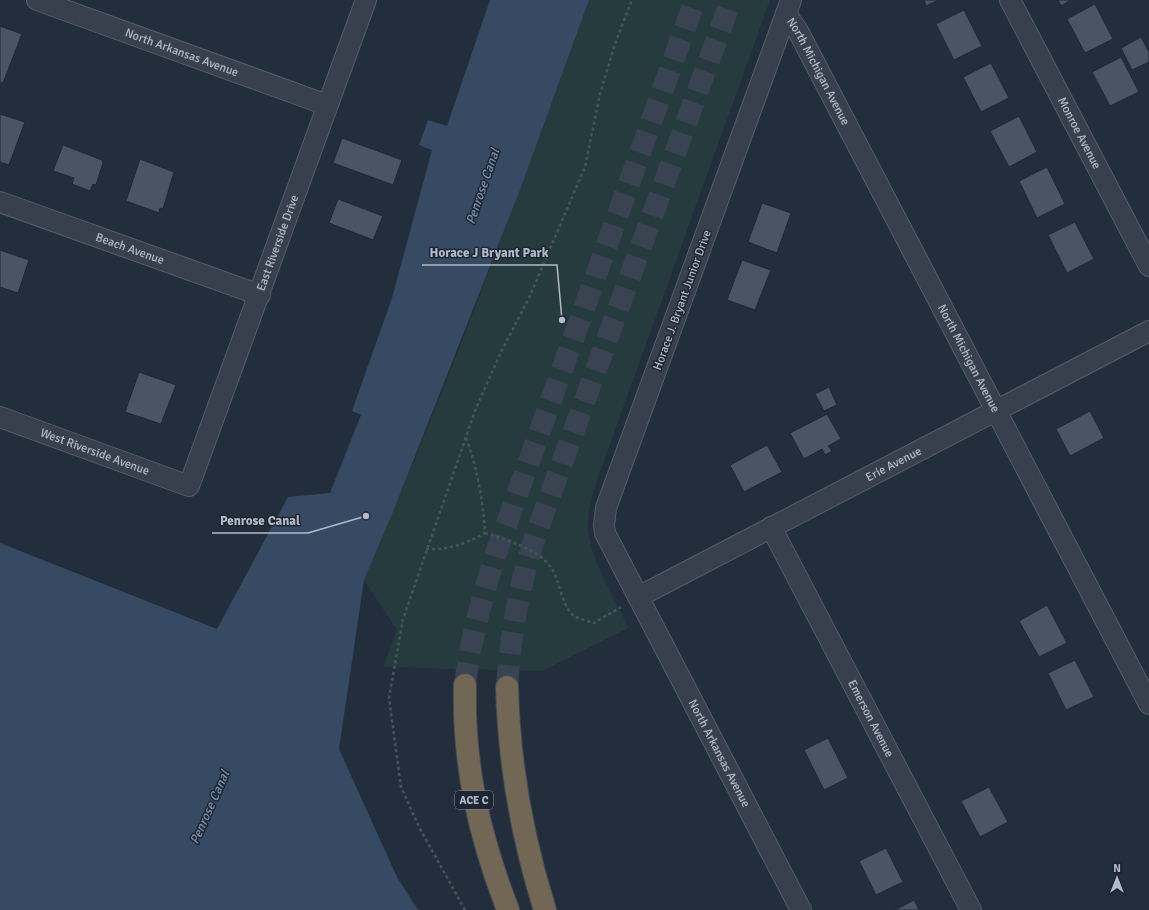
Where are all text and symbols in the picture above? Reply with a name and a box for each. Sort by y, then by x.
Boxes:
street label: North Michigan Avenue [783,15,853,128]
street label: North Arkansas Avenue [123,25,240,80]
street label: Monroe Avenue [1054,95,1104,172]
water label: Penrose Canal [463,145,504,226]
street label: East Riverside Drive [254,193,302,293]
street label: Horace J. Bryant Junior Drive [650,228,715,372]
street label: Beach Avenue [93,230,166,268]
callout: Horace J Bryant Park [422,240,557,265]
text: Horace J Bryant Park [429,245,549,261]
street label: North Michigan Avenue [934,302,1003,415]
street label: West Riverside Avenue [38,425,151,479]
street label: Erie Avenue [863,444,924,485]
callout: Penrose Canal [212,508,308,533]
text: Penrose Canal [220,513,300,529]
street label: Emerson Avenue [844,678,897,760]
street label: North Arkansas Avenue [685,697,753,810]
water label: Penrose Canal [187,767,234,847]
road number: ACE C [455,791,493,809]
north arrow [1097,858,1137,898]
text: N [1113,862,1121,875]

